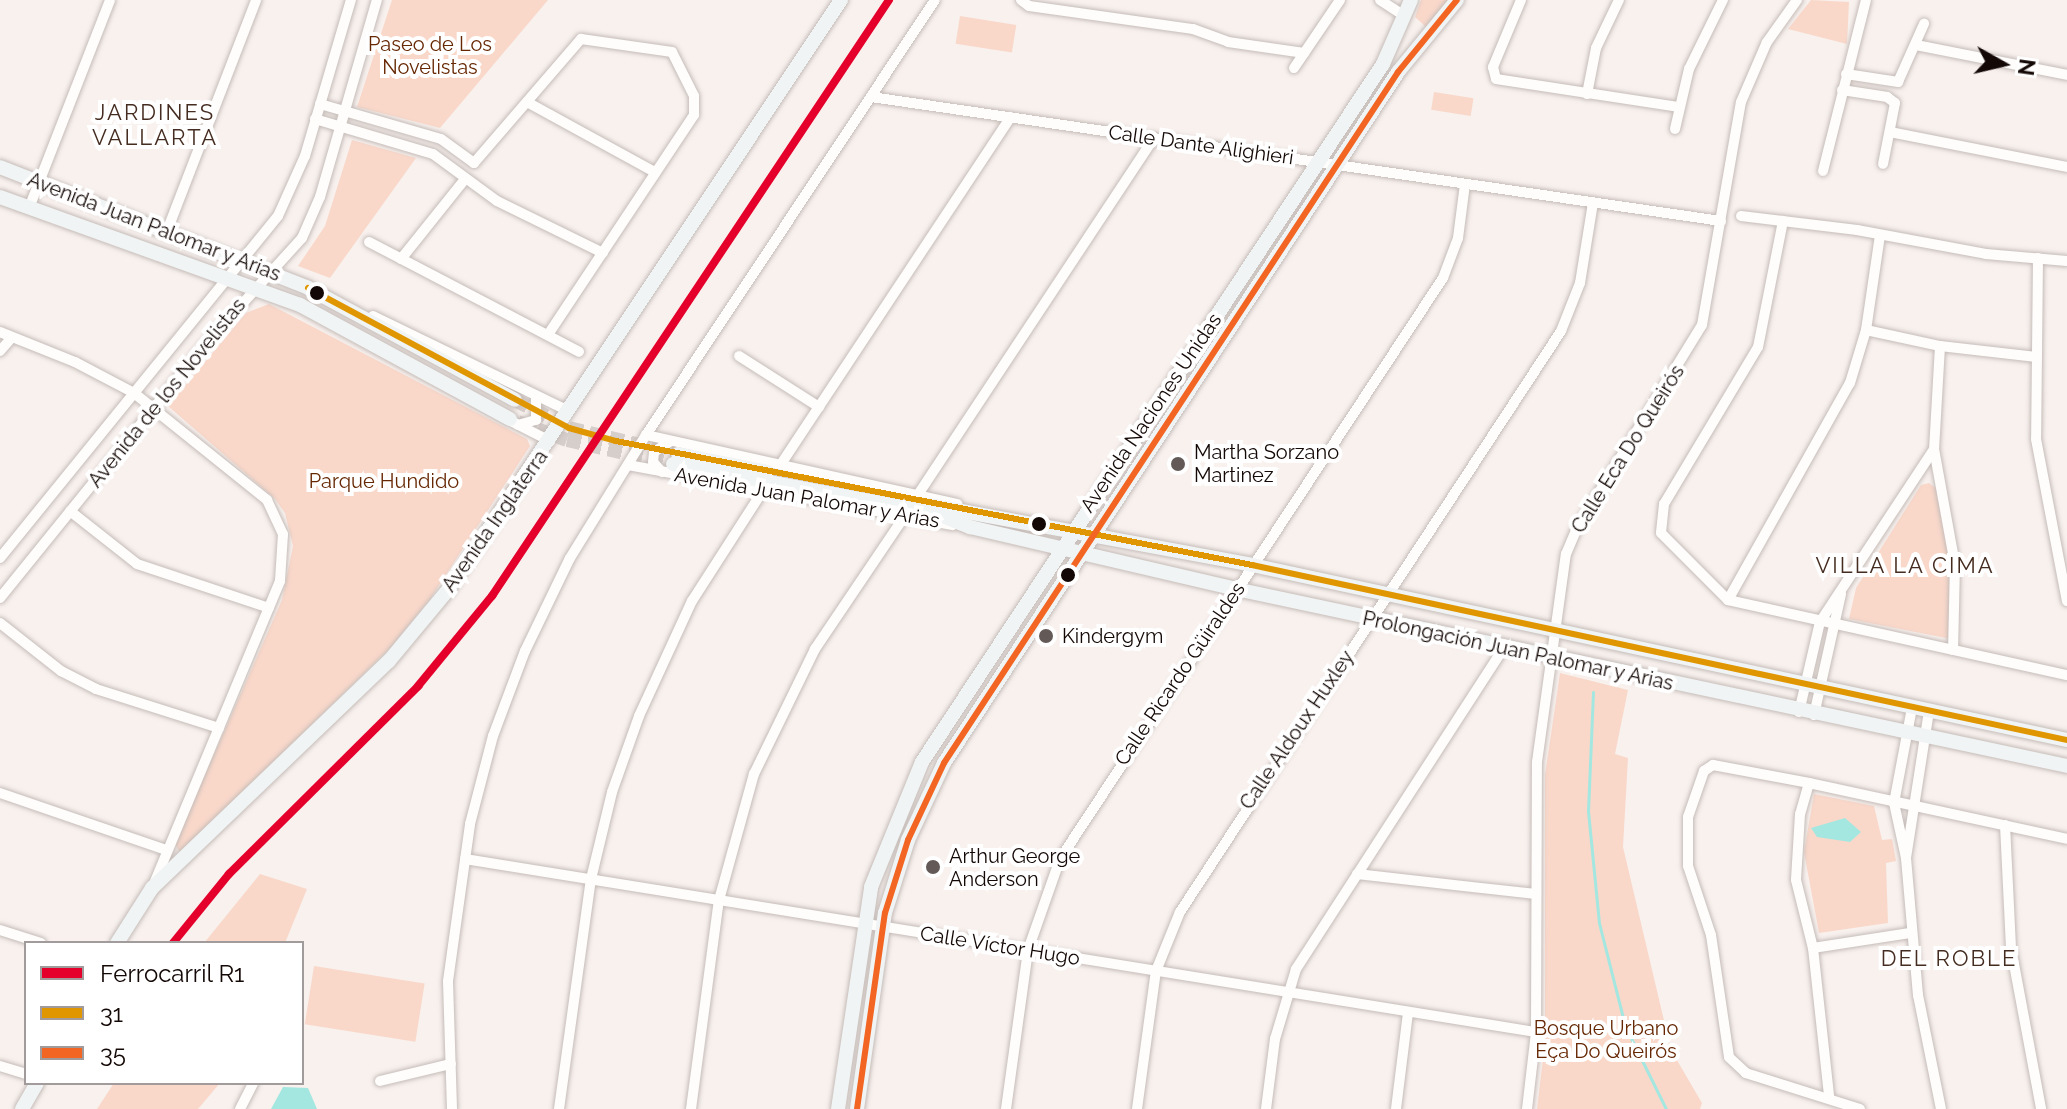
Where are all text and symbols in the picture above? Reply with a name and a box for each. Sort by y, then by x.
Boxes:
north arrow [1963,24,2043,104]
park label: Paseo de Los Novelistas [368,33,492,80]
text: N [2013,57,2041,77]
district label: JARDINES VALLARTA [92,99,218,150]
street label: Calle Dante Alighieri [1107,120,1295,170]
street label: Avenida Juan Palomar y Arias [23,167,285,287]
unlabelled marker [309,285,325,301]
street label: Avenida de los Novelistas [83,294,251,492]
street label: Avenida Naciones Unidas [1075,309,1227,517]
street label: Calle Eca Do Queirós [1566,361,1690,537]
place label: Martha Sorzano Martinez [1194,440,1339,487]
street label: Avenida Inglaterra [437,445,553,597]
marker: Martha Sorzano Martinez [1169,455,1187,473]
street label: Avenida Juan Palomar y Arias [671,463,943,533]
park label: Parque Hundido [309,469,459,493]
unlabelled marker [1031,516,1047,532]
district label: VILLA LA CIMA [1815,553,1995,579]
unlabelled marker [1060,567,1076,583]
street label: Calle Ricardo Güiraldes [1110,578,1250,770]
street label: Prolongación Juan Palomar y Arias [1359,606,1677,696]
place label: Kindergym [1062,624,1163,648]
marker: Kindergym [1037,627,1055,645]
street label: Calle Aldoux Huxley [1235,646,1359,814]
place label: Arthur George Anderson [949,844,1081,891]
marker: Arthur George Anderson [924,858,942,876]
street label: Calle Víctor Hugo [918,921,1082,971]
legend [24,941,304,1085]
district label: DEL ROBLE [1880,946,2018,972]
text: Ferrocarril R1 [100,959,244,988]
text: 31 [100,999,123,1028]
park label: Bosque Urbano Eça Do Queirós [1534,1017,1678,1064]
text: 35 [100,1039,126,1068]

